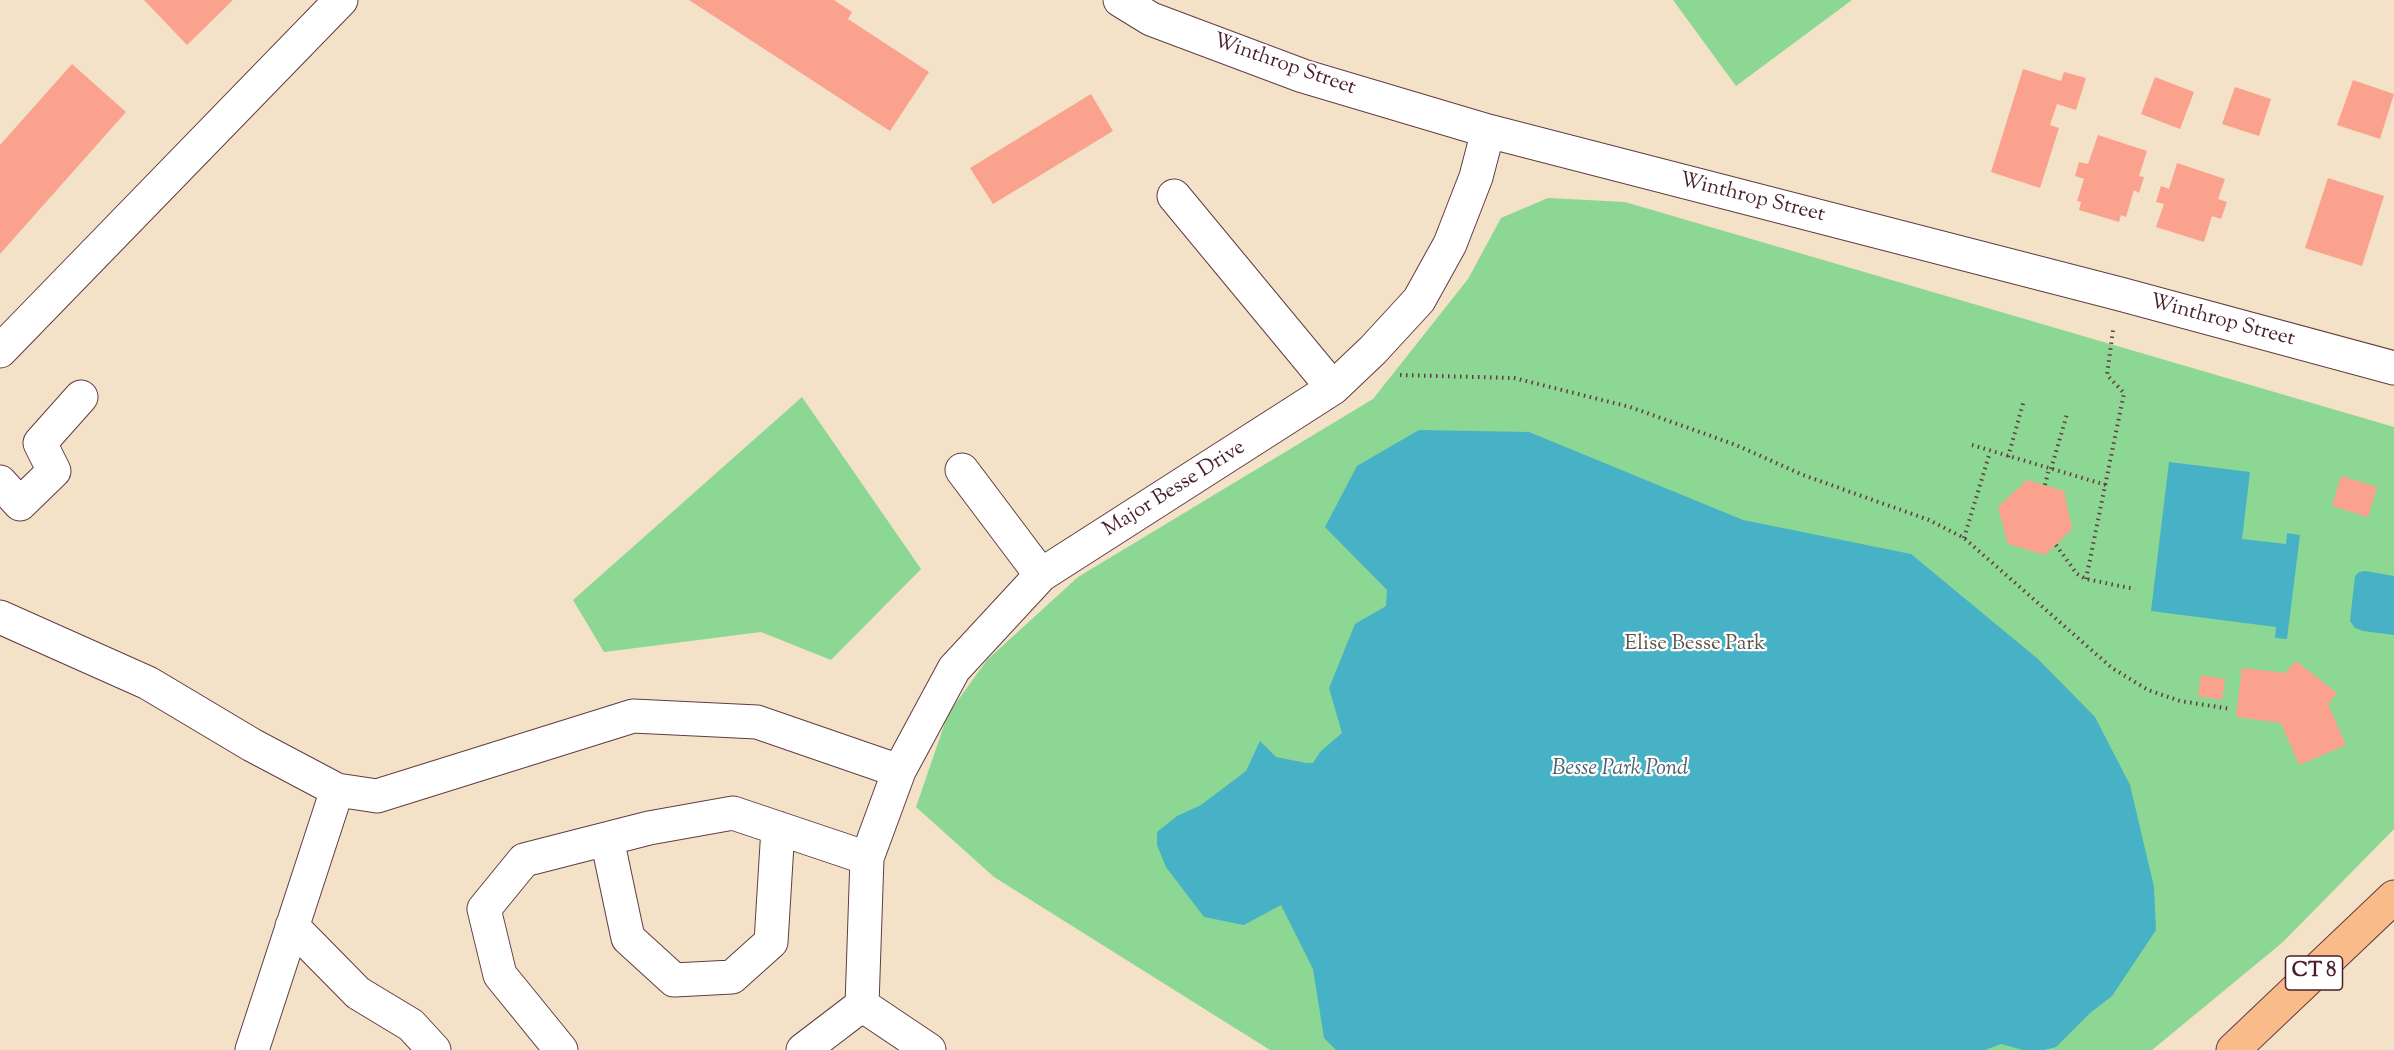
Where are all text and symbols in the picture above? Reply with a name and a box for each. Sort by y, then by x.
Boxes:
street label: Winthrop Street [1209,30,1359,102]
street label: Winthrop Street [1677,169,1827,229]
street label: Winthrop Street [2147,291,2297,353]
street label: Major Besse Drive [1099,436,1251,544]
park label: Elise Besse Park [1625,632,1765,658]
water label: Besse Park Pond [1552,757,1688,783]
road number: CT 8 [2286,956,2342,990]

